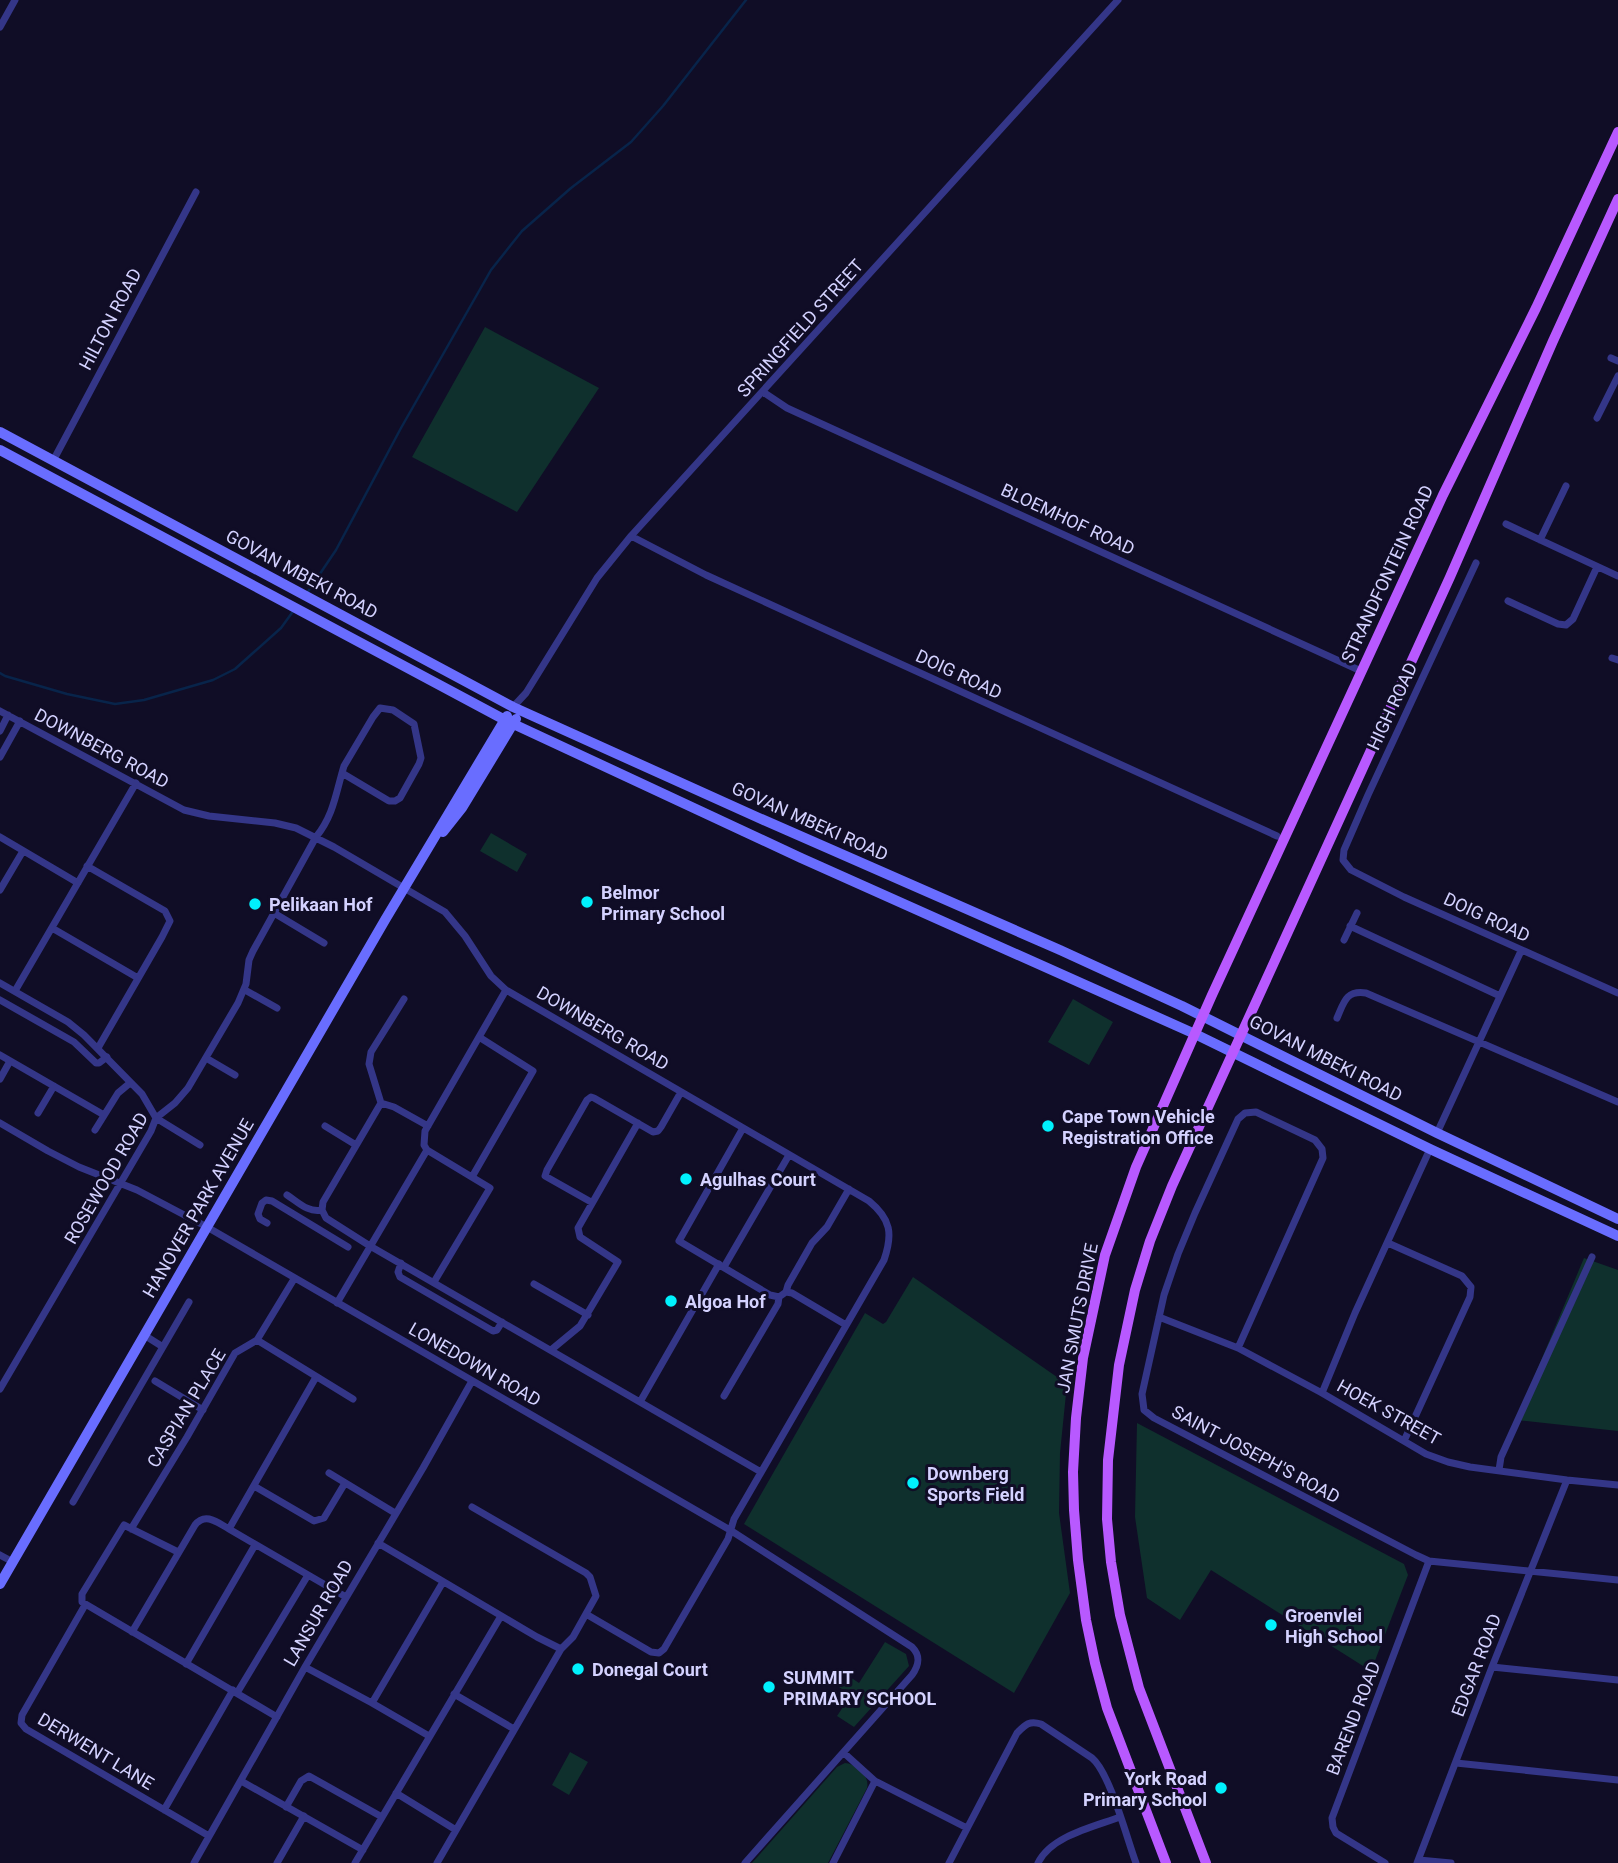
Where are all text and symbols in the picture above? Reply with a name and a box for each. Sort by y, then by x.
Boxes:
street label: SPRINGFIELD STREET [733,255,868,401]
street label: HILTON ROAD [74,265,146,373]
street label: BLOEMHOF ROAD [998,479,1138,559]
street label: STRANDFONTEIN ROAD [1337,482,1437,666]
street label: GOVAN MBEKI ROAD [222,525,382,623]
street label: DOIG ROAD [913,645,1005,703]
street label: HIGH ROAD [1363,659,1421,753]
street label: DOWNBERG ROAD [31,704,173,792]
street label: GOVAN MBEKI ROAD [729,777,891,865]
place label: Belmor Primary School [601,882,725,924]
street label: DOIG ROAD [1441,888,1533,946]
place label: Pelikaan Hof [269,894,373,915]
marker: Belmor Primary School [579,894,595,910]
marker: Pelikaan Hof [247,896,263,912]
street label: DOWNBERG ROAD [533,982,673,1074]
street label: GOVAN MBEKI ROAD [1246,1010,1406,1106]
place label: Cape Town Vehicle Registration Office [1062,1106,1215,1148]
street label: ROSEWOOD ROAD [60,1109,152,1247]
street label: HANOVER PARK AVENUE [138,1115,258,1301]
marker: Cape Town Vehicle Registration Office [1040,1118,1056,1134]
place label: Agulhas Court [700,1169,816,1190]
marker: Agulhas Court [678,1171,694,1187]
street label: JAN SMUTS DRIVE [1052,1241,1102,1395]
place label: Algoa Hof [685,1291,766,1312]
marker: Algoa Hof [663,1293,679,1309]
street label: LONEDOWN ROAD [405,1318,545,1410]
street label: CASPIAN PLACE [142,1345,230,1471]
street label: HOEK STREET [1334,1375,1445,1449]
street label: SAINT JOSEPH'S ROAD [1168,1401,1344,1507]
place label: Downberg Sports Field [927,1463,1024,1505]
marker: Downberg Sports Field [905,1475,921,1491]
street label: LANSUR ROAD [279,1556,357,1670]
place label: Groenvlei High School [1285,1605,1383,1647]
street label: EDGAR ROAD [1447,1611,1505,1719]
marker: Groenvlei High School [1263,1617,1279,1633]
street label: BAREND ROAD [1322,1658,1384,1778]
place label: Donegal Court [592,1659,708,1680]
marker: Donegal Court [570,1661,586,1677]
place label: SUMMIT PRIMARY SCHOOL [783,1667,937,1709]
marker: SUMMIT PRIMARY SCHOOL [761,1679,777,1695]
street label: DERWENT LANE [34,1708,158,1794]
place label: York Road Primary School [1083,1768,1207,1810]
marker: York Road Primary School [1213,1780,1229,1796]

